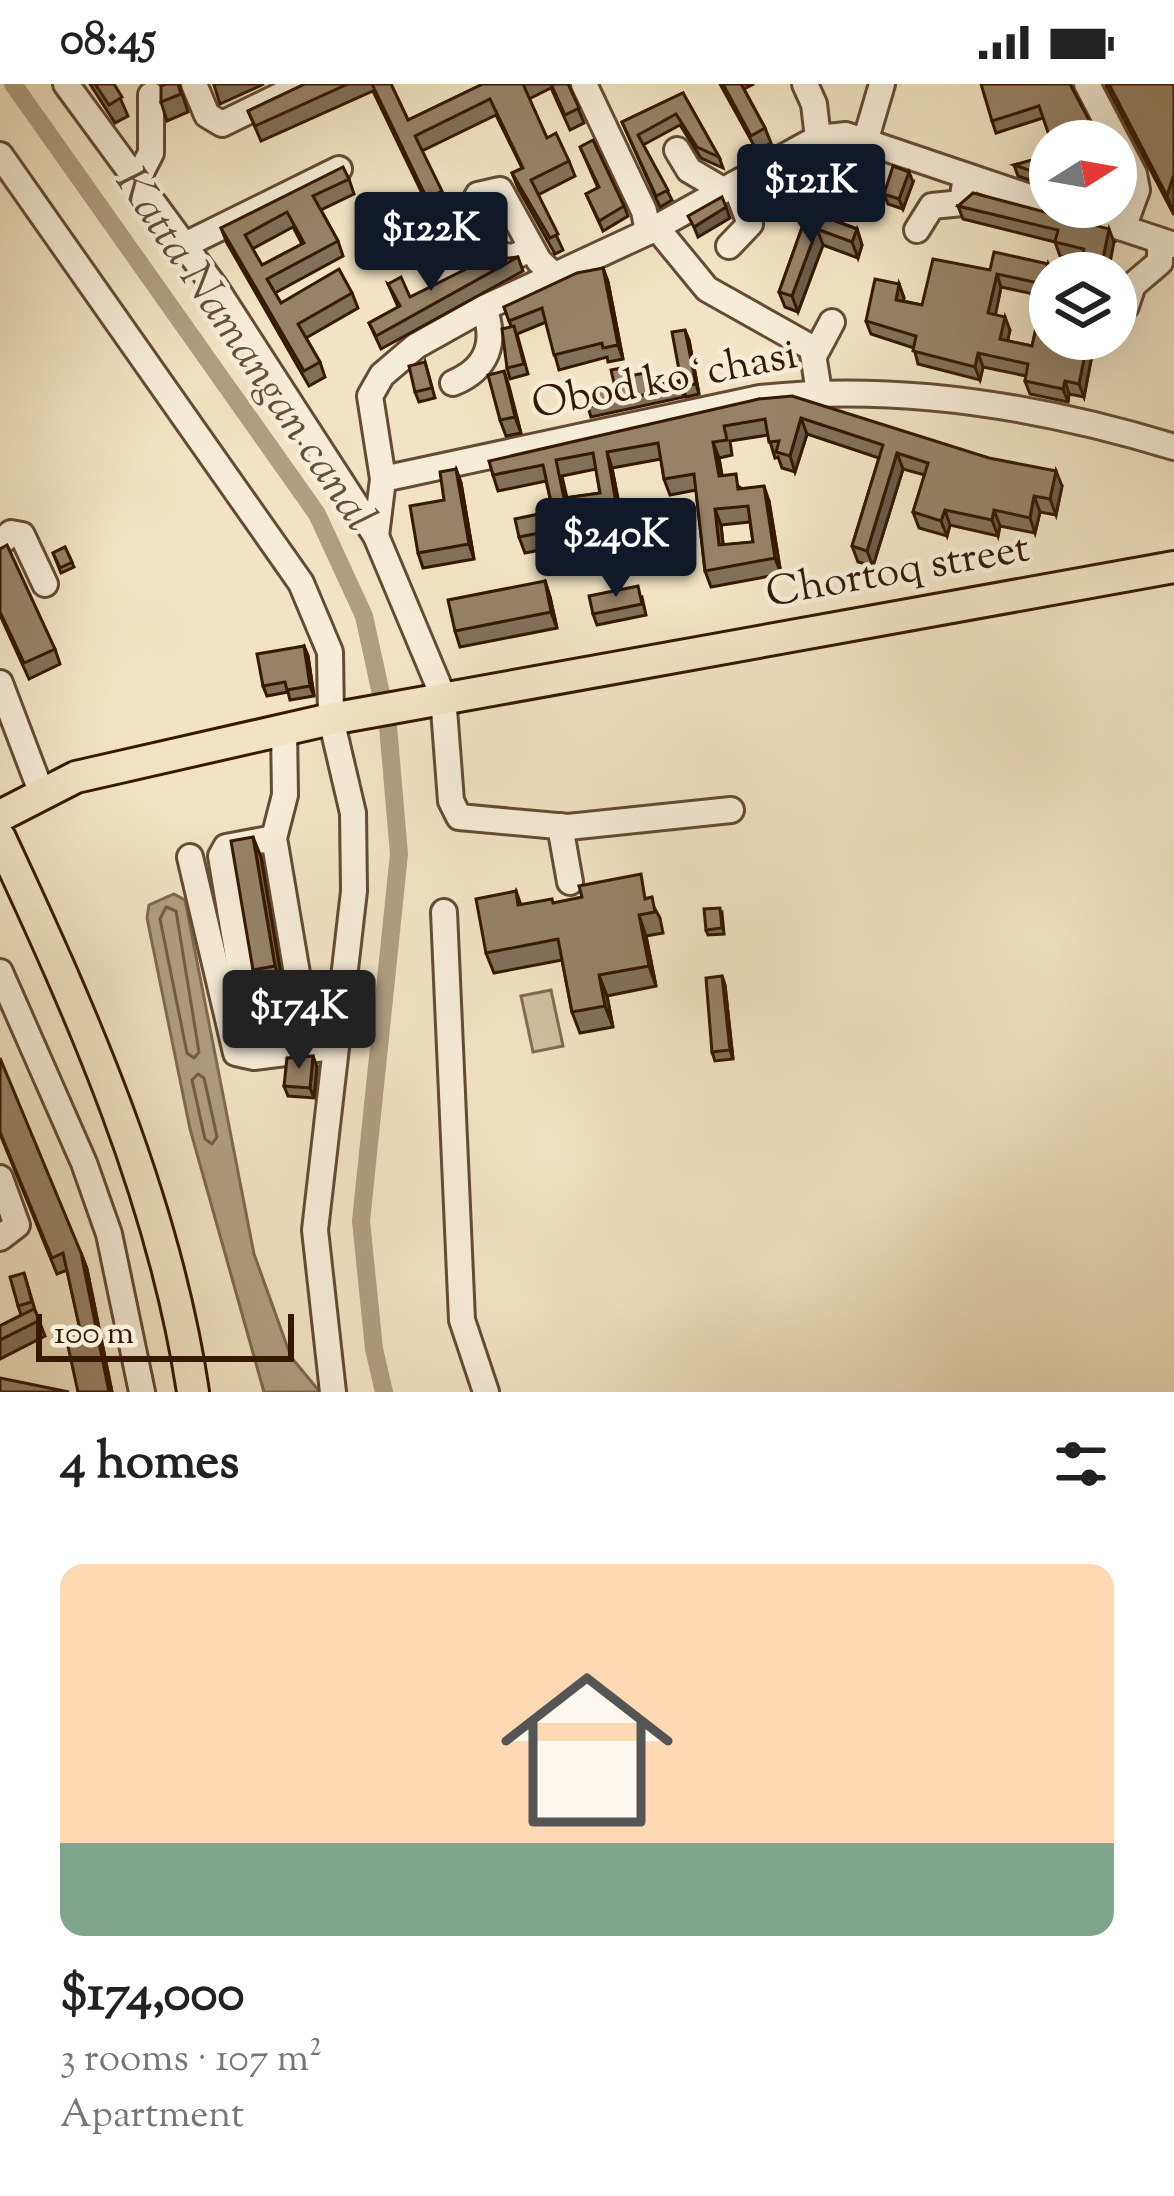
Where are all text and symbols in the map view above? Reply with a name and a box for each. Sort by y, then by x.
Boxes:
text: 08:45 [60,10,156,75]
north arrow [1029,120,1137,228]
map controls [1029,120,1137,360]
pin: $121K [727,144,895,246]
text: $121K [764,155,858,211]
water label: Katta Namangan canal [97,156,389,546]
pin: $122K [347,192,515,294]
text: $122K [382,203,480,259]
button: layers [1029,252,1137,360]
street label: Obod koʻchasi [527,327,803,437]
pin: $240K [532,498,700,600]
text: $240K [562,509,670,565]
street label: Chortoq street [762,520,1034,626]
pin: $174K [215,970,383,1072]
text: $174K [250,981,348,1037]
scale bar [36,1308,294,1361]
text: 100 m [54,1311,134,1359]
text: 4 homes [60,1428,239,1501]
icon: filters [1048,1431,1114,1497]
icon: home [479,1642,695,1858]
text: $174,000 [60,1960,245,2033]
text: 3 rooms · 107 m² [60,2033,322,2089]
text: Apartment [60,2089,244,2145]

